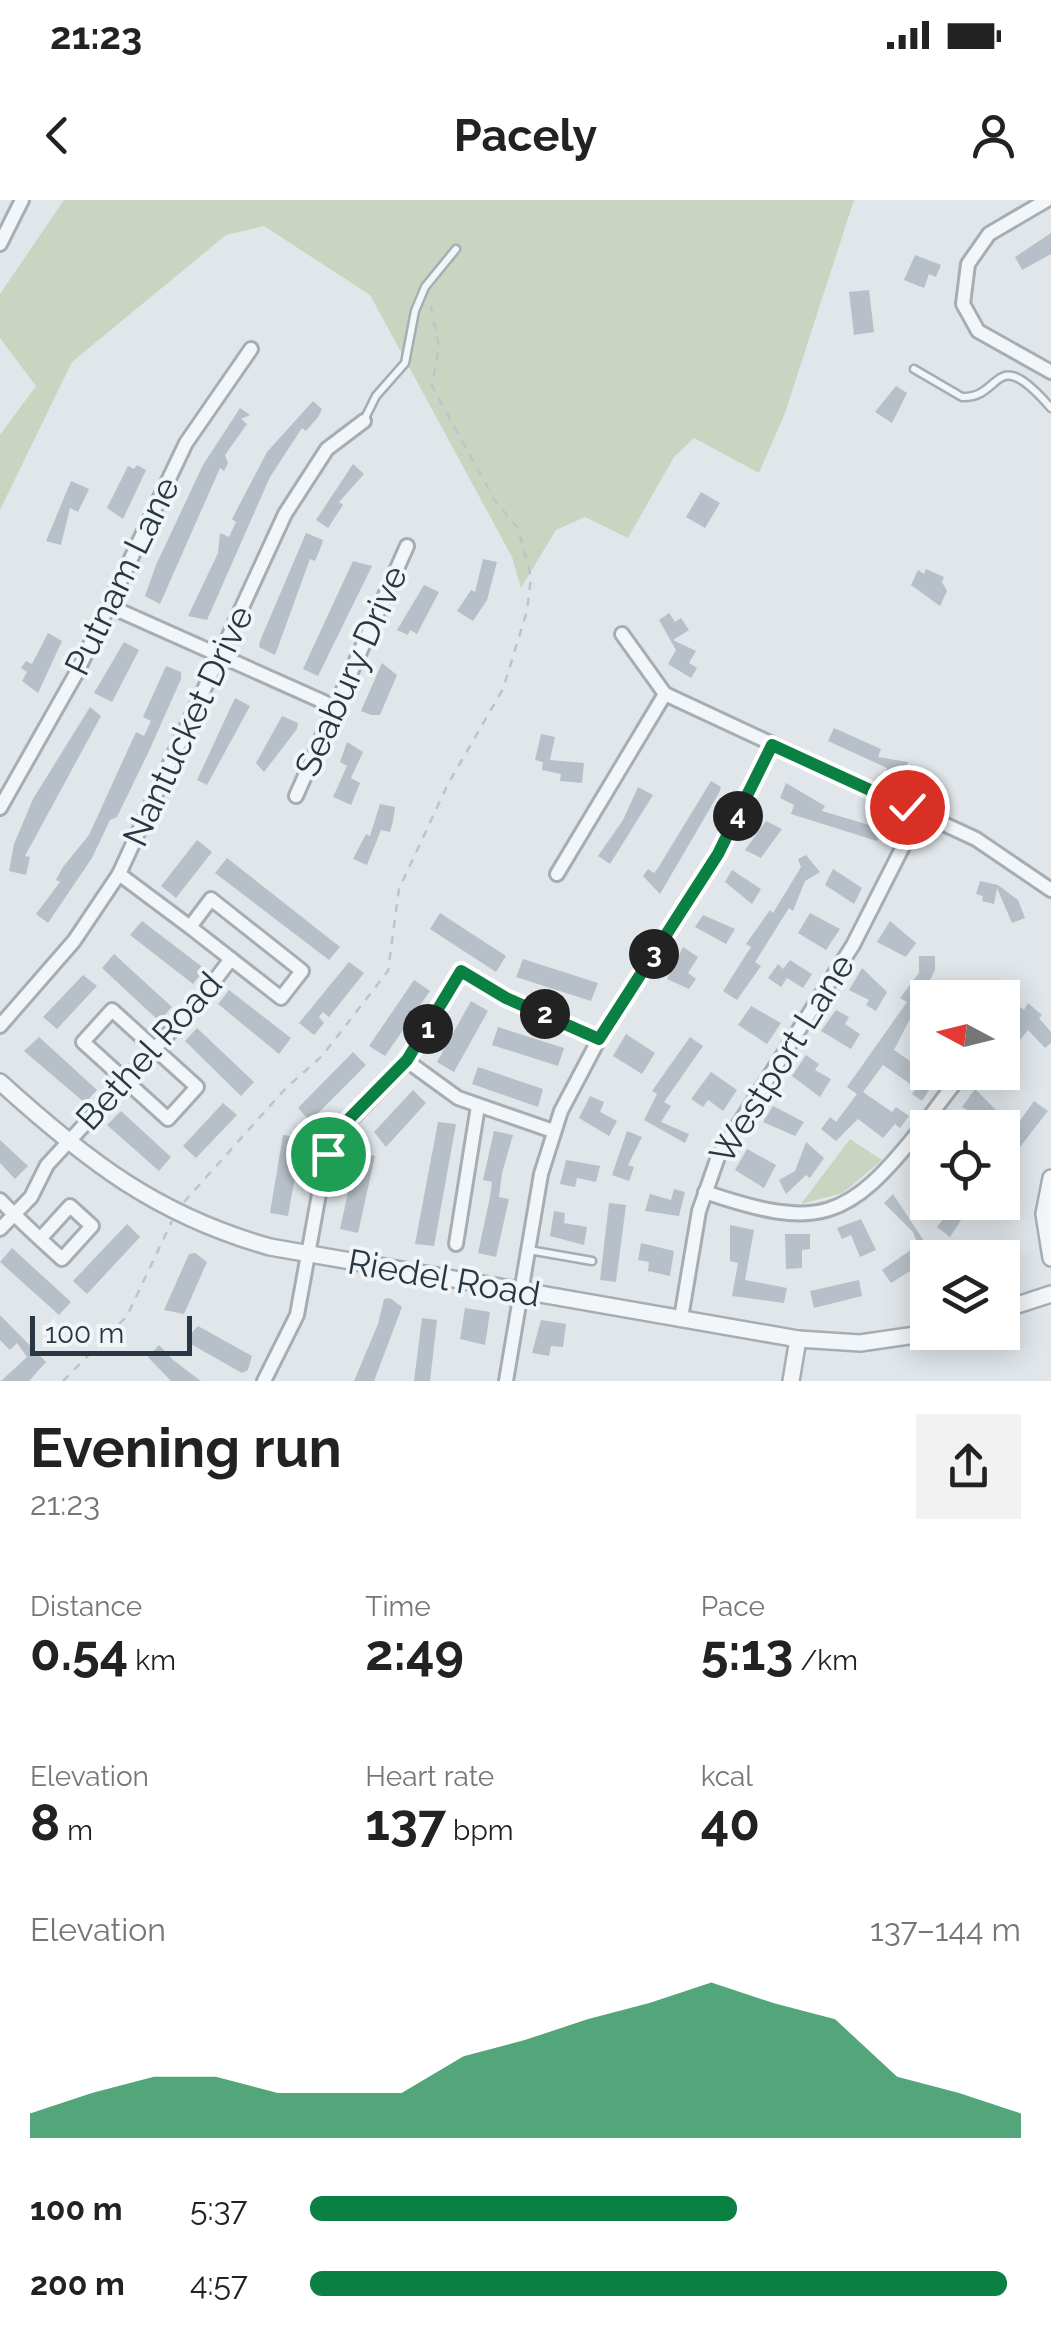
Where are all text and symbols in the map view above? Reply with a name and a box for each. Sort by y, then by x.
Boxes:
text: 21:23 [50,13,142,58]
icon: back [30,108,85,163]
icon: person [966,108,1021,163]
text: Pacely [454,109,597,162]
street label: Putnam Lane [56,470,187,682]
street label: Seabury Drive [286,559,415,782]
street label: Nantucket Drive [114,599,261,852]
pin [865,765,950,850]
icon: check [880,780,935,835]
pin: 4 [713,791,763,841]
text: 4 [730,799,746,832]
pin: 3 [629,929,679,979]
text: 3 [646,937,662,970]
street label: Westport Lane [701,946,862,1171]
street label: Bethel Road [67,963,230,1138]
north arrow [910,980,1020,1090]
map controls [910,980,1020,1350]
pin: 2 [520,989,570,1039]
text: 2 [537,997,553,1030]
pin: 1 [403,1004,453,1054]
text: 1 [421,1012,435,1045]
button: locate [910,1110,1020,1220]
pin [286,1112,371,1197]
icon: arrive [301,1127,356,1182]
street label: Riedel Road [345,1240,543,1315]
button: layers [910,1240,1020,1350]
scale bar [30,1311,192,1356]
text: 100 m [45,1317,124,1350]
button: share [916,1414,1021,1519]
text: Evening run [30,1415,342,1480]
text: 21:23 [30,1485,100,1522]
text: Distance [30,1590,142,1623]
text: Time [365,1590,431,1623]
text: Pace [701,1590,765,1623]
text: 0.54 [30,1623,128,1682]
text: 2:49 [365,1623,464,1682]
text: 5:13 [701,1623,793,1682]
text: km [128,1644,176,1677]
text: /km [793,1644,858,1677]
text: Elevation [30,1760,149,1793]
text: Heart rate [365,1760,494,1793]
text: kcal [701,1760,753,1793]
text: 8 [30,1793,60,1852]
text: 137 [365,1793,446,1852]
text: 40 [701,1793,760,1852]
text: m [60,1814,93,1847]
text: bpm [446,1814,513,1847]
text: Elevation [30,1911,166,1948]
text: 137–144 m [870,1911,1021,1948]
text: 100 m [30,2190,123,2227]
text: 5:37 [190,2190,248,2227]
text: 200 m [30,2265,125,2302]
text: 4:57 [190,2265,248,2302]

